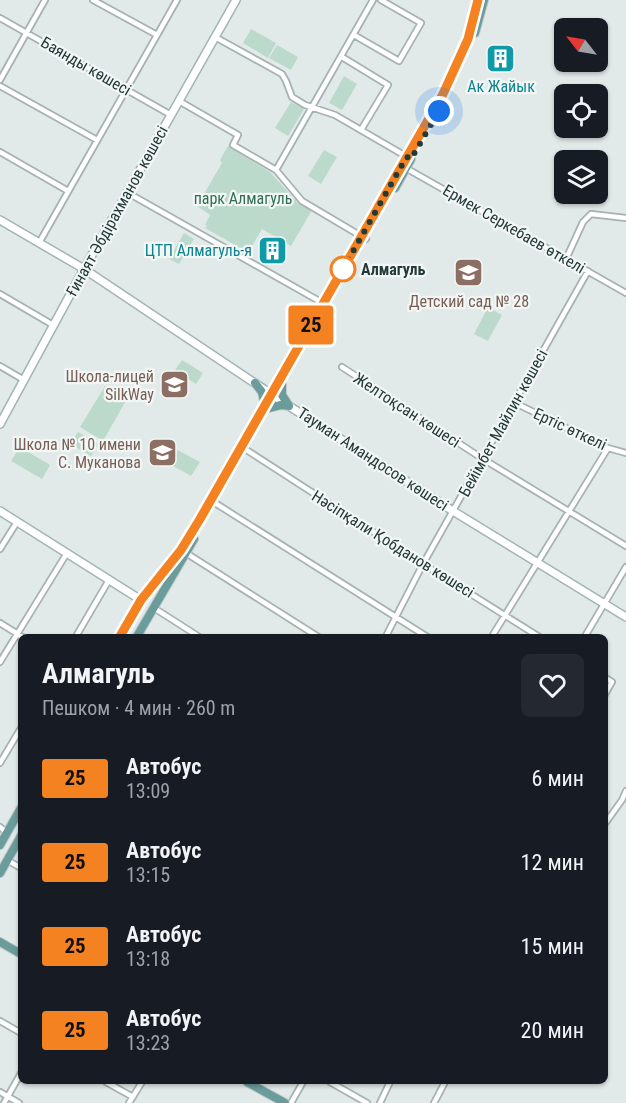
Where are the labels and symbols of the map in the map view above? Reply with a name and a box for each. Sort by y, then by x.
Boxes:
north arrow [554,18,608,72]
street label: Баянды көшесі [38,33,134,99]
building icon: Ак Жайык [485,42,517,74]
place label: Ак Жайык [467,77,535,96]
your location [424,96,454,126]
street label: Ғинаят Әбдірахманов көшесі [62,123,172,299]
street label: Ермек Серкебаев өткелі [440,181,588,277]
park label: парк Алмагуль [194,189,292,208]
building icon: ЦТП Алмагуль-я [257,234,289,266]
place label: ЦТП Алмагуль-я [145,241,252,260]
marker: Алмагуль [330,256,356,282]
school or university icon: Детский сад № 28 [453,257,485,289]
place label: Алмагуль [361,260,426,279]
place label: Детский сад № 28 [409,292,529,311]
line badge: 25 [284,306,338,344]
street label: Бейімбет Майлин көшесі [455,346,551,500]
place label: Школа-лицей SilkWay [65,367,154,404]
street label: Желтоқсан көшесі [350,368,464,452]
school or university icon: Школа-лицей SilkWay [159,369,191,401]
street label: Тауман Амандосов көшесі [294,403,452,515]
street label: Ертіс өткелі [530,404,610,454]
place label: Школа № 10 имени С. Муканова [13,435,141,472]
school or university icon: Школа № 10 имени С. Муканова [146,437,178,469]
street label: Нәсіпқали Қобданов көшесі [308,486,478,602]

